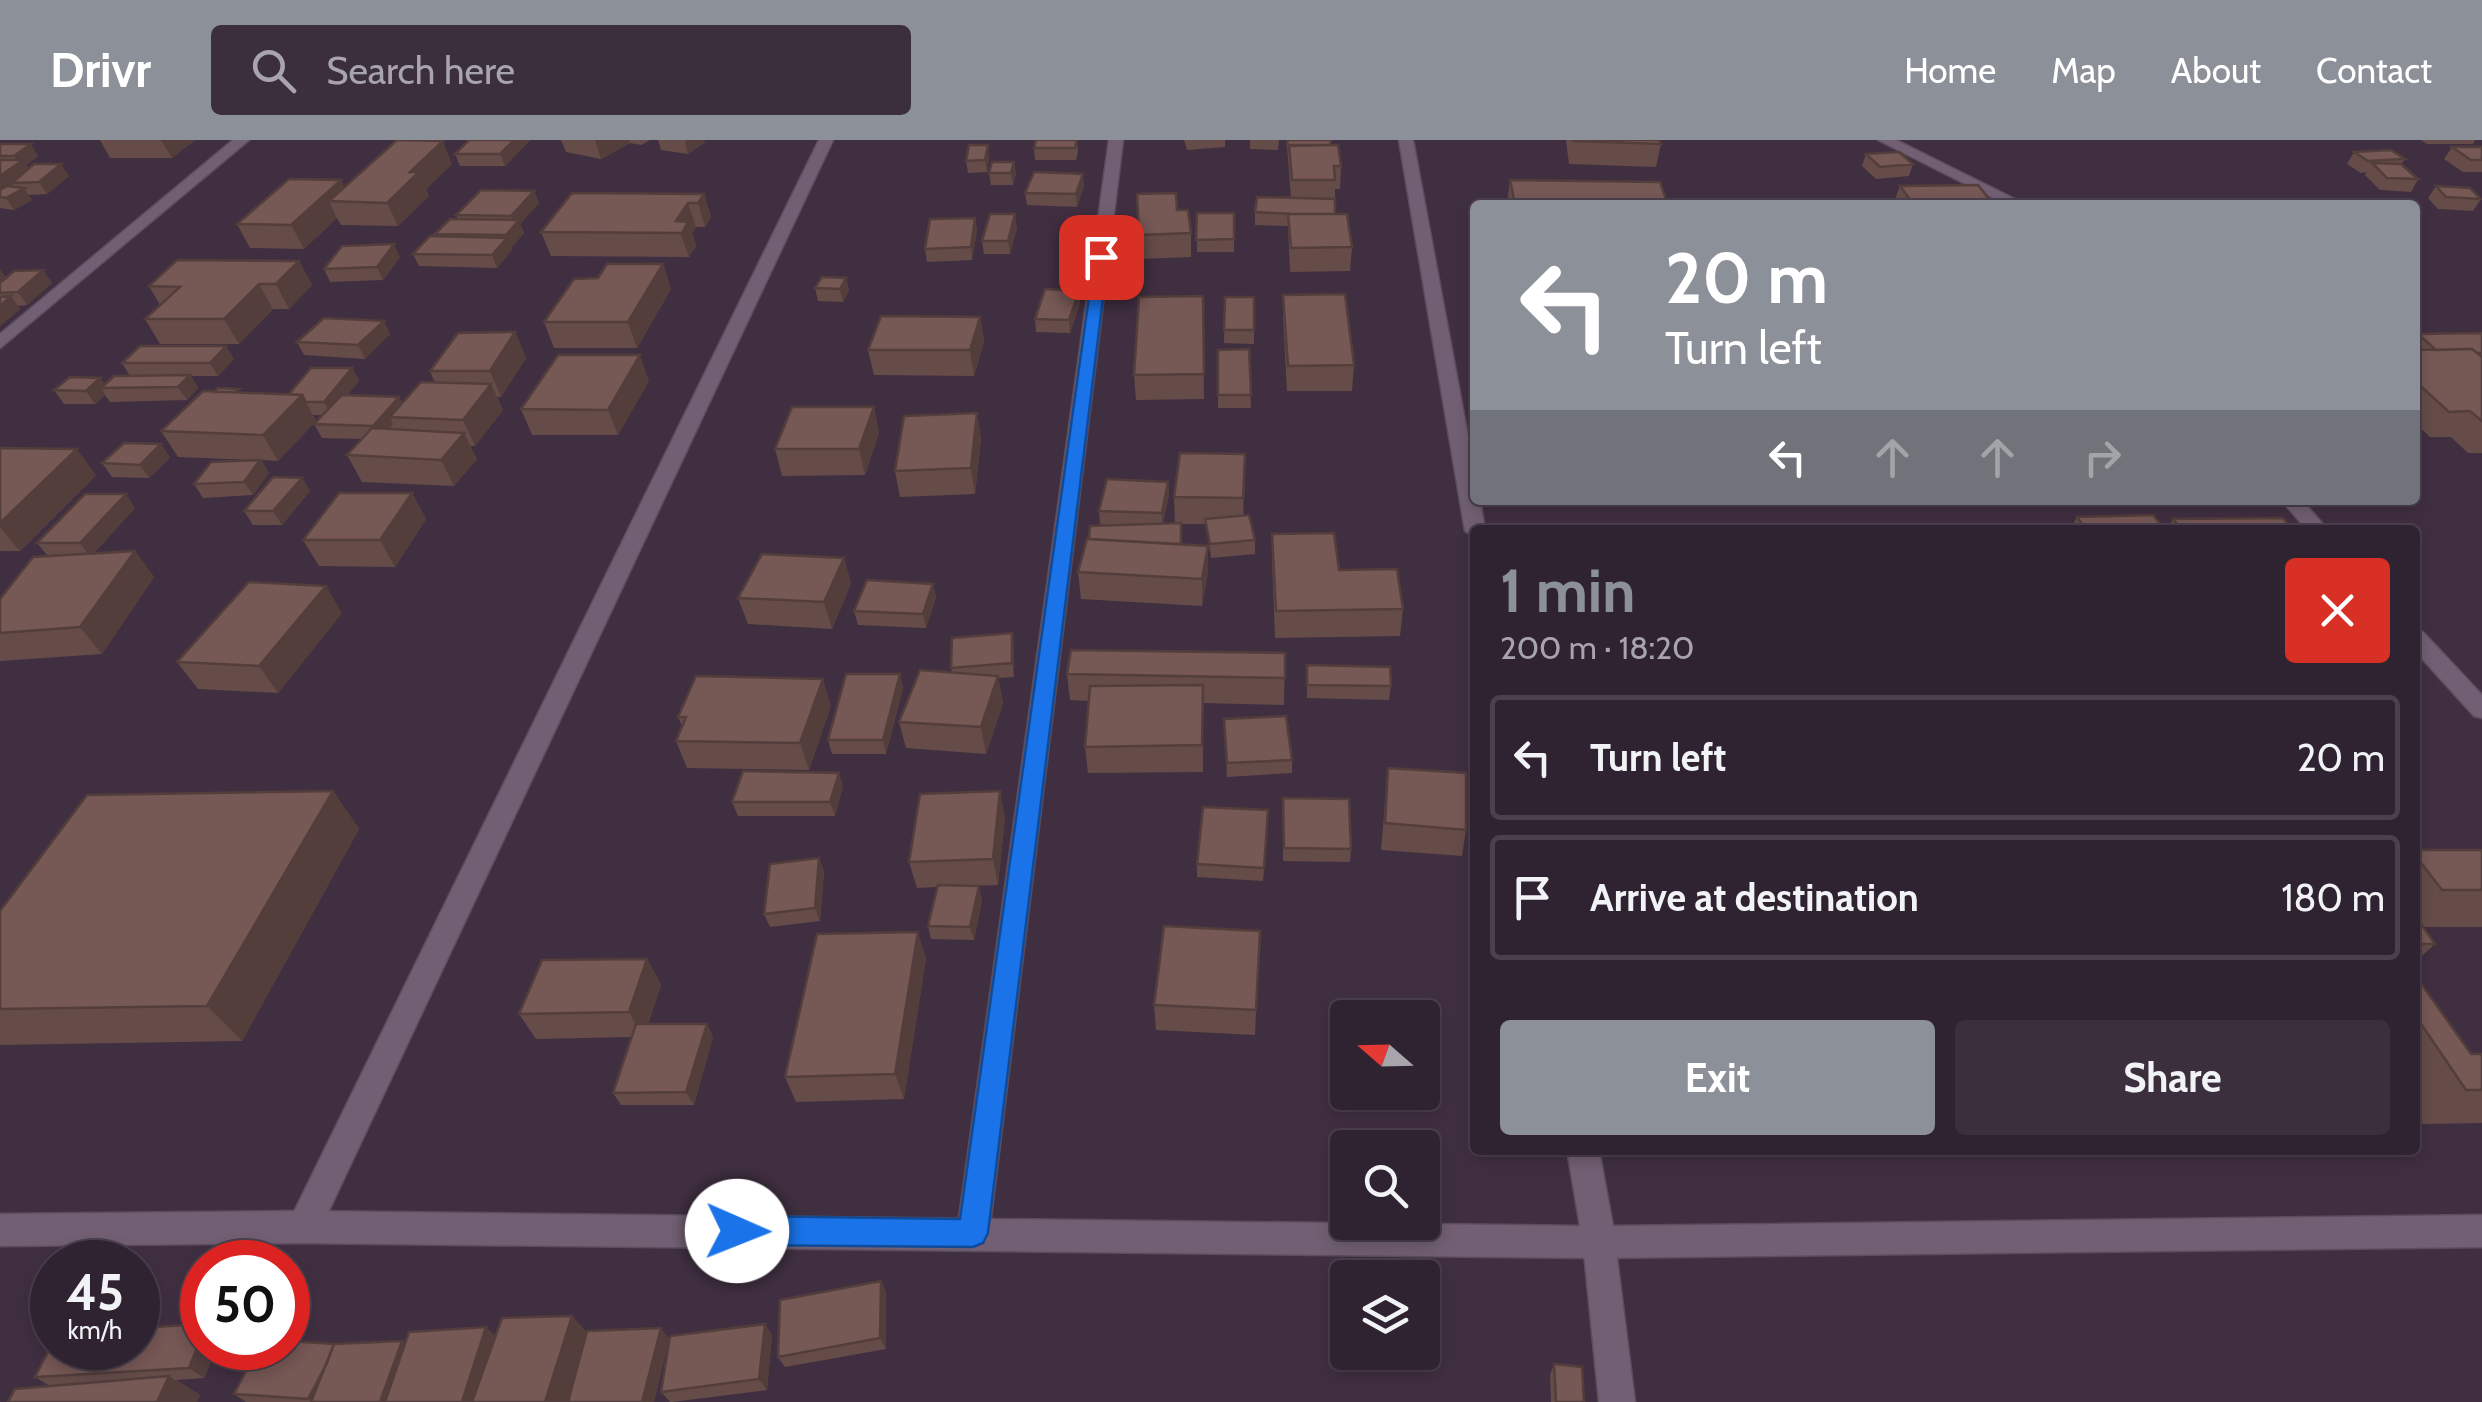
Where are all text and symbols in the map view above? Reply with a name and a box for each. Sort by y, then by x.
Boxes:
search box [211,25,911,115]
text: Drivr [50,41,151,99]
icon: search [246,43,301,98]
text: Search here [326,47,515,94]
text: Home [1904,49,1996,92]
text: Map [2051,49,2116,92]
text: About [2171,49,2261,92]
text: Contact [2316,49,2432,92]
pin [1059,215,1144,300]
icon: arrive [1074,230,1129,285]
text: 20 m [1665,235,1828,321]
icon: left [1500,240,1630,370]
text: Turn left [1665,321,1822,375]
icon: left [1760,430,1815,485]
icon: ahead [1865,430,1920,485]
icon: ahead [1970,430,2025,485]
icon: right [2075,430,2130,485]
text: 1 min [1500,554,1635,627]
button: close [2285,558,2390,663]
text: 200 m · 18:20 [1500,628,1694,667]
icon: left [1505,730,1560,785]
text: Turn left [1590,734,1726,781]
text: 20 m [2297,734,2385,781]
icon: arrive [1505,870,1560,925]
text: Arrive at destination [1590,874,1919,921]
text: 180 m [2281,874,2385,921]
north arrow [1330,1000,1440,1110]
map controls [1330,1000,1440,1370]
button: Exit [1500,1020,1935,1135]
button: Share [1955,1020,2390,1135]
button: search [1330,1130,1440,1240]
position arrow [685,1179,789,1283]
speed limit sign: 50 [180,1240,310,1370]
button: layers [1330,1260,1440,1370]
text: 45 [66,1262,124,1323]
text: km/h [68,1315,122,1345]

